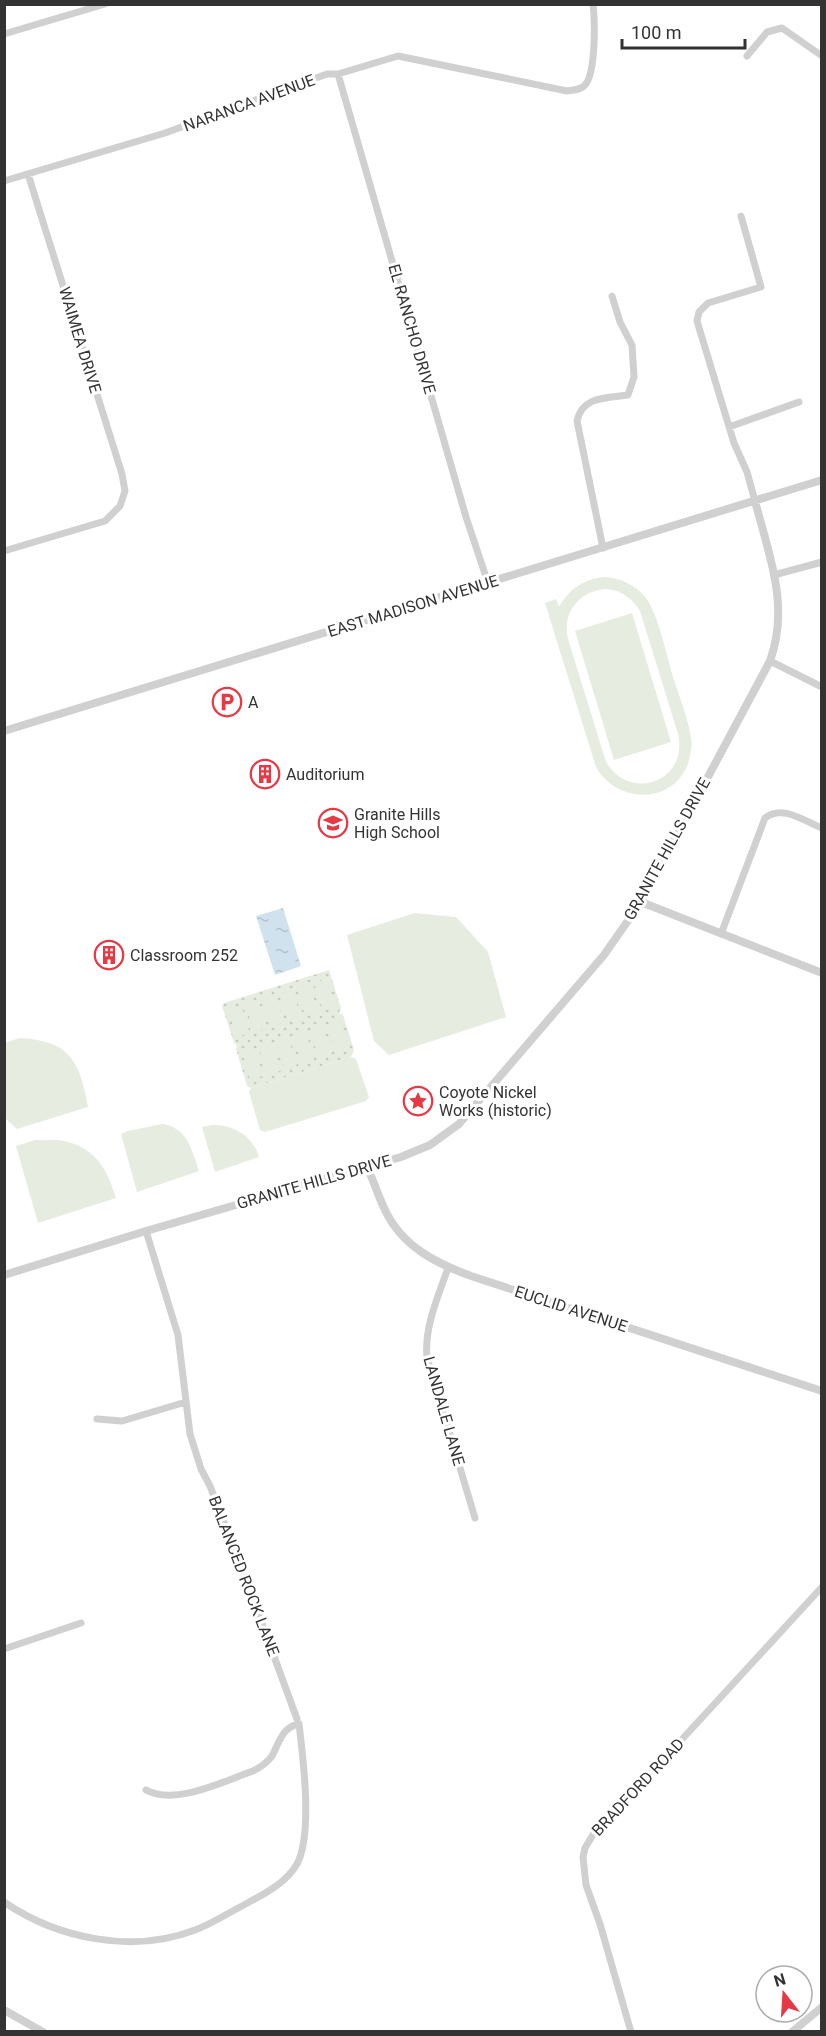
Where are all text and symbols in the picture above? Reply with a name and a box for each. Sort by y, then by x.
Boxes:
scale bar [622,12,745,50]
text: 100 m [631,22,682,43]
street label: NARANCA AVENUE [181,70,317,136]
street label: EL RANCHO DRIVE [384,262,440,396]
street label: WAIMEA DRIVE [55,285,105,395]
street label: EAST MADISON AVENUE [325,571,501,641]
parking icon: A [211,686,243,718]
place label: A [248,693,259,712]
building icon: Auditorium [249,758,281,790]
place label: Auditorium [286,765,364,784]
street label: GRANITE HILLS DRIVE [620,775,714,923]
place label: Granite Hills High School [354,805,440,842]
school or university icon: Granite Hills High School [317,807,349,839]
building icon: Classroom 252 [93,939,125,971]
place label: Classroom 252 [130,946,238,965]
place label: Coyote Nickel Works (historic) [439,1083,552,1120]
place icon: Coyote Nickel Works (historic) [402,1085,434,1117]
street label: GRANITE HILLS DRIVE [235,1151,393,1213]
street label: EUCLID AVENUE [512,1282,630,1336]
street label: LANDALE LANE [419,1354,469,1468]
street label: BALANCED ROCK LANE [205,1493,283,1659]
street label: BRADFORD ROAD [588,1734,688,1840]
north arrow [754,1964,814,2024]
text: N [772,1969,788,1991]

